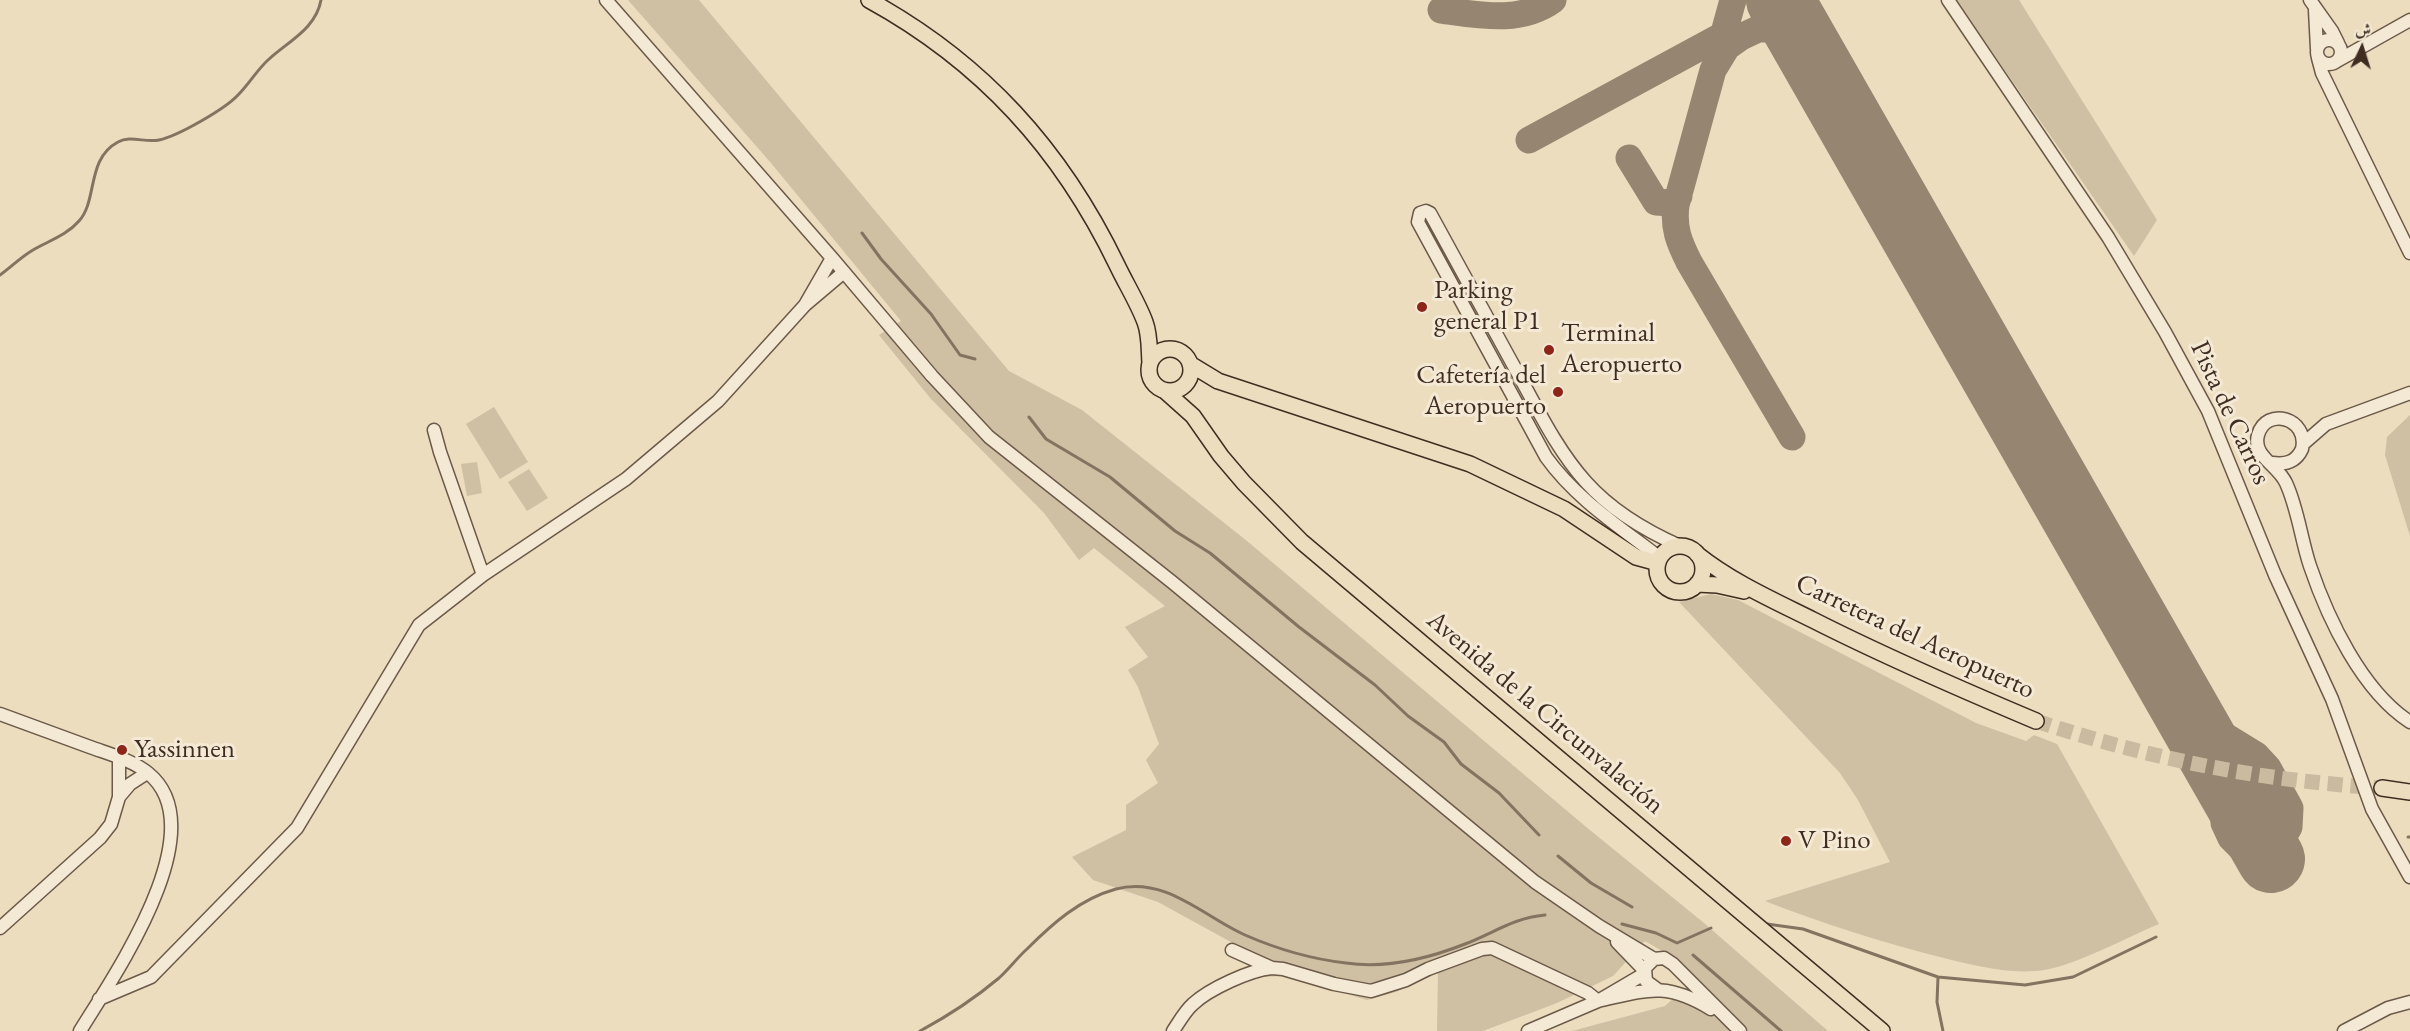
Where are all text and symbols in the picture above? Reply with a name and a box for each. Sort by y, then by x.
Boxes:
north arrow [2332,18,2392,78]
text: ش [2355,19,2372,41]
place label: Parking general P1 [1434,275,1541,338]
marker: Parking general P1 [1415,300,1429,314]
place label: Terminal Aeropuerto [1561,318,1682,381]
street label: Pista de Carros [2183,336,2277,490]
marker: Terminal Aeropuerto [1542,343,1556,357]
place label: Cafetería del Aeropuerto [1416,360,1546,423]
marker: Cafetería del Aeropuerto [1551,385,1565,399]
street label: Carretera del Aeropuerto [1790,567,2040,707]
street label: Avenida de la Circunvalación [1420,604,1670,822]
place label: Yassinnen [134,734,235,766]
marker: Yassinnen [115,743,129,757]
place label: V Pino [1798,825,1871,857]
marker: V Pino [1779,834,1793,848]

